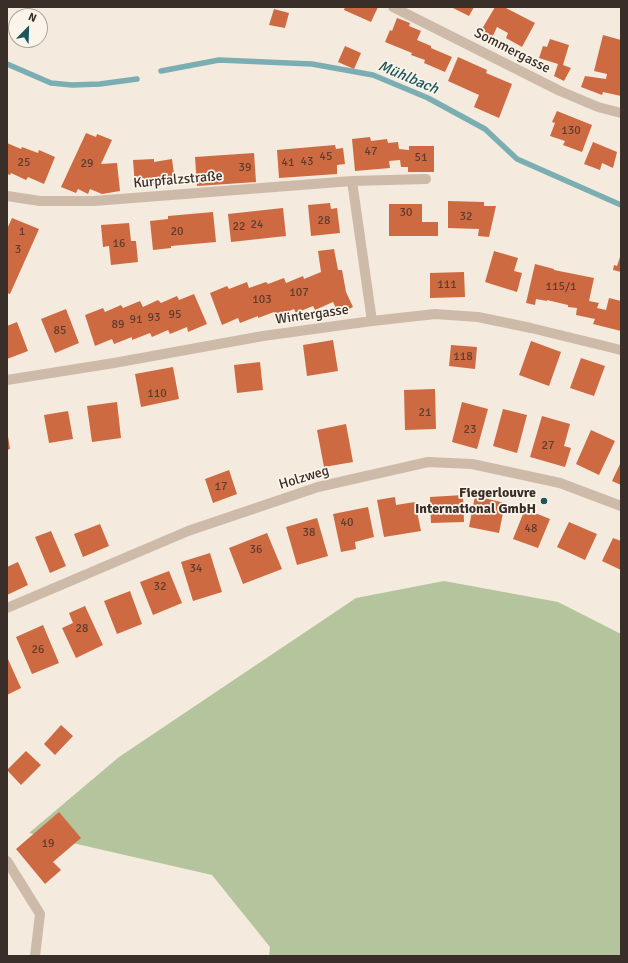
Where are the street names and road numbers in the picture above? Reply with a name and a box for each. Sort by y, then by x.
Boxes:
street label: Sommergasse [471,25,553,77]
street label: Kurpfalzstraße [133,168,223,192]
street label: Wintergasse [274,302,350,328]
street label: Holzweg [277,462,331,494]

